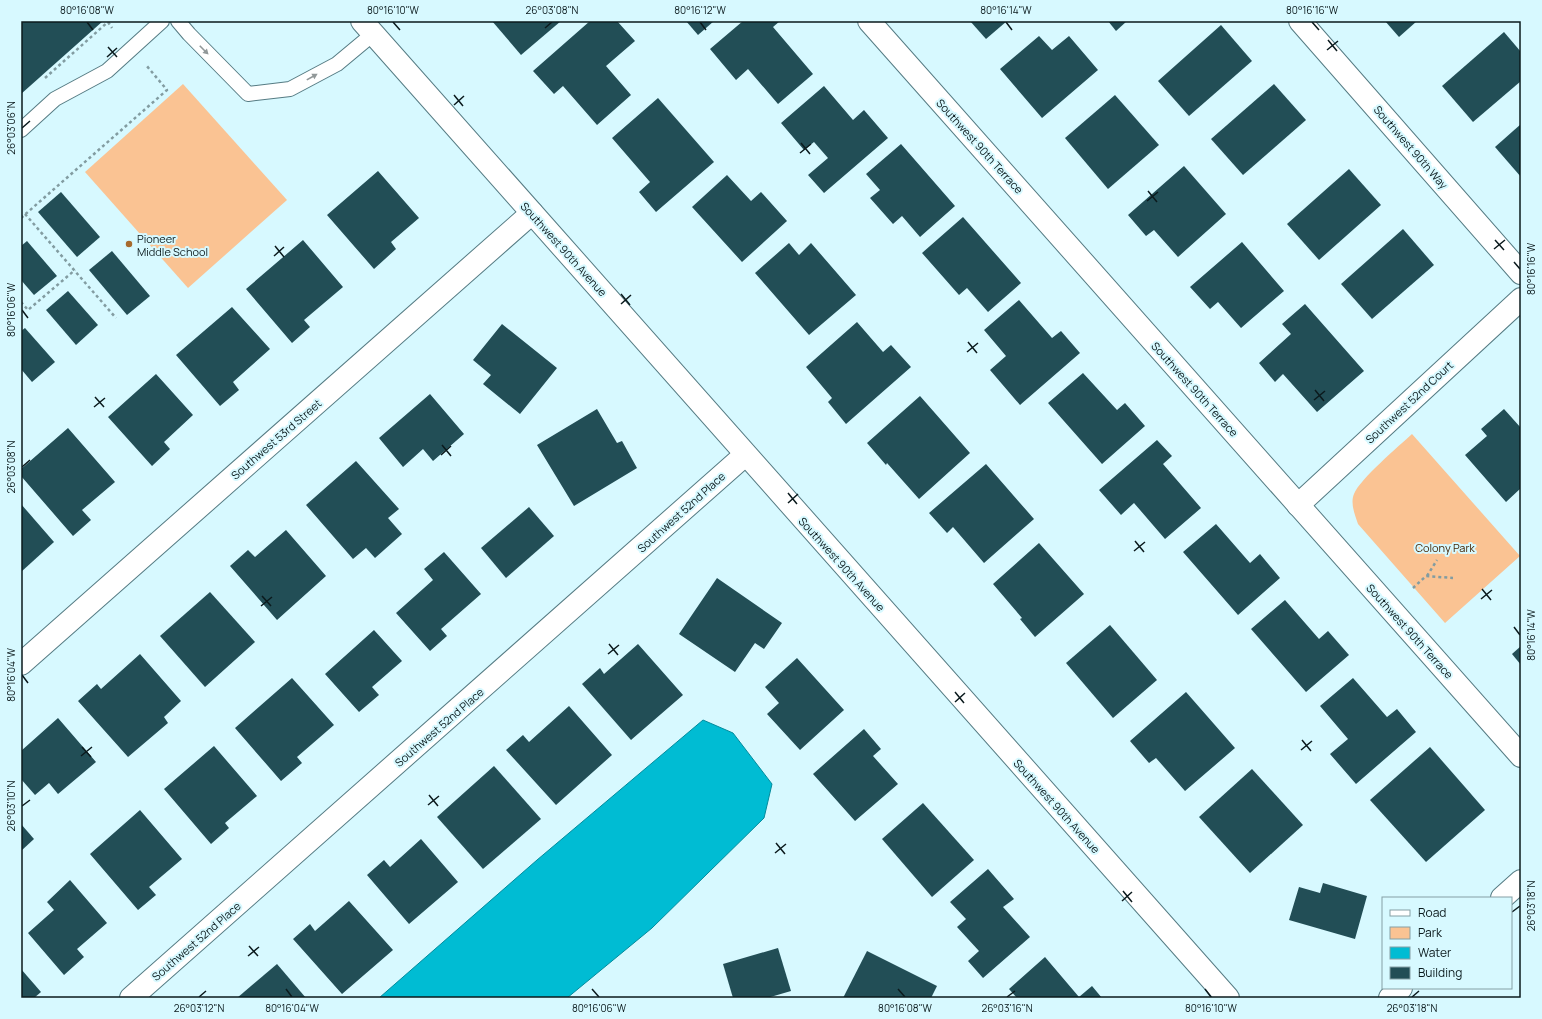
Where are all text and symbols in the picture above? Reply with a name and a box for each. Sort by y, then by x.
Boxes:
text: 80°16'08"W [60,3,115,17]
text: 80°16'10"W [367,3,420,17]
text: 26°03'08"N [526,3,579,17]
text: 80°16'12"W [674,3,726,17]
text: 80°16'14"W [980,3,1032,17]
text: 80°16'16"W [1286,3,1339,17]
one-way arrow [200,45,209,55]
one-way arrow [307,74,318,80]
street label: Southwest 90th Terrace [933,95,1027,197]
text: 26°03'06"N [4,101,18,155]
street label: Southwest 90th Way [1371,102,1452,192]
street label: Southwest 90th Avenue [518,199,611,300]
place label: Pioneer Middle School [137,231,208,259]
marker: Pioneer Middle School [124,239,134,249]
text: 80°16'16"W [1524,242,1538,295]
text: 80°16'06"W [4,282,18,337]
street label: Southwest 90th Terrace [1148,338,1242,440]
street label: Southwest 52nd Court [1362,357,1456,447]
street label: Southwest 53rd Street [228,396,324,482]
text: 26°03'08"N [4,440,18,493]
street label: Southwest 52nd Place [634,468,728,555]
street label: Southwest 90th Avenue [796,514,889,615]
park label: Colony Park [1415,540,1475,555]
street label: Southwest 90th Terrace [1363,580,1457,682]
text: 80°16'14"W [1524,609,1538,661]
text: 80°16'04"W [4,648,18,702]
street label: Southwest 52nd Place [391,684,487,770]
street label: Southwest 90th Avenue [1011,756,1104,857]
text: 26°03'10"N [4,780,18,831]
text: 26°03'18"N [1524,881,1538,931]
legend [1382,897,1512,989]
street label: Southwest 52nd Place [148,898,244,984]
text: Road [1418,904,1446,921]
text: Park [1418,924,1443,941]
text: Water [1418,944,1452,961]
text: Building [1418,964,1462,981]
text: 26°03'12"N [174,1001,224,1015]
text: 80°16'04"W [265,1001,319,1015]
text: 80°16'06"W [572,1001,627,1015]
text: 80°16'08"W [878,1001,933,1015]
text: 26°03'16"N [981,1001,1033,1015]
text: 80°16'10"W [1185,1001,1238,1015]
text: 26°03'18"N [1387,1001,1437,1015]

